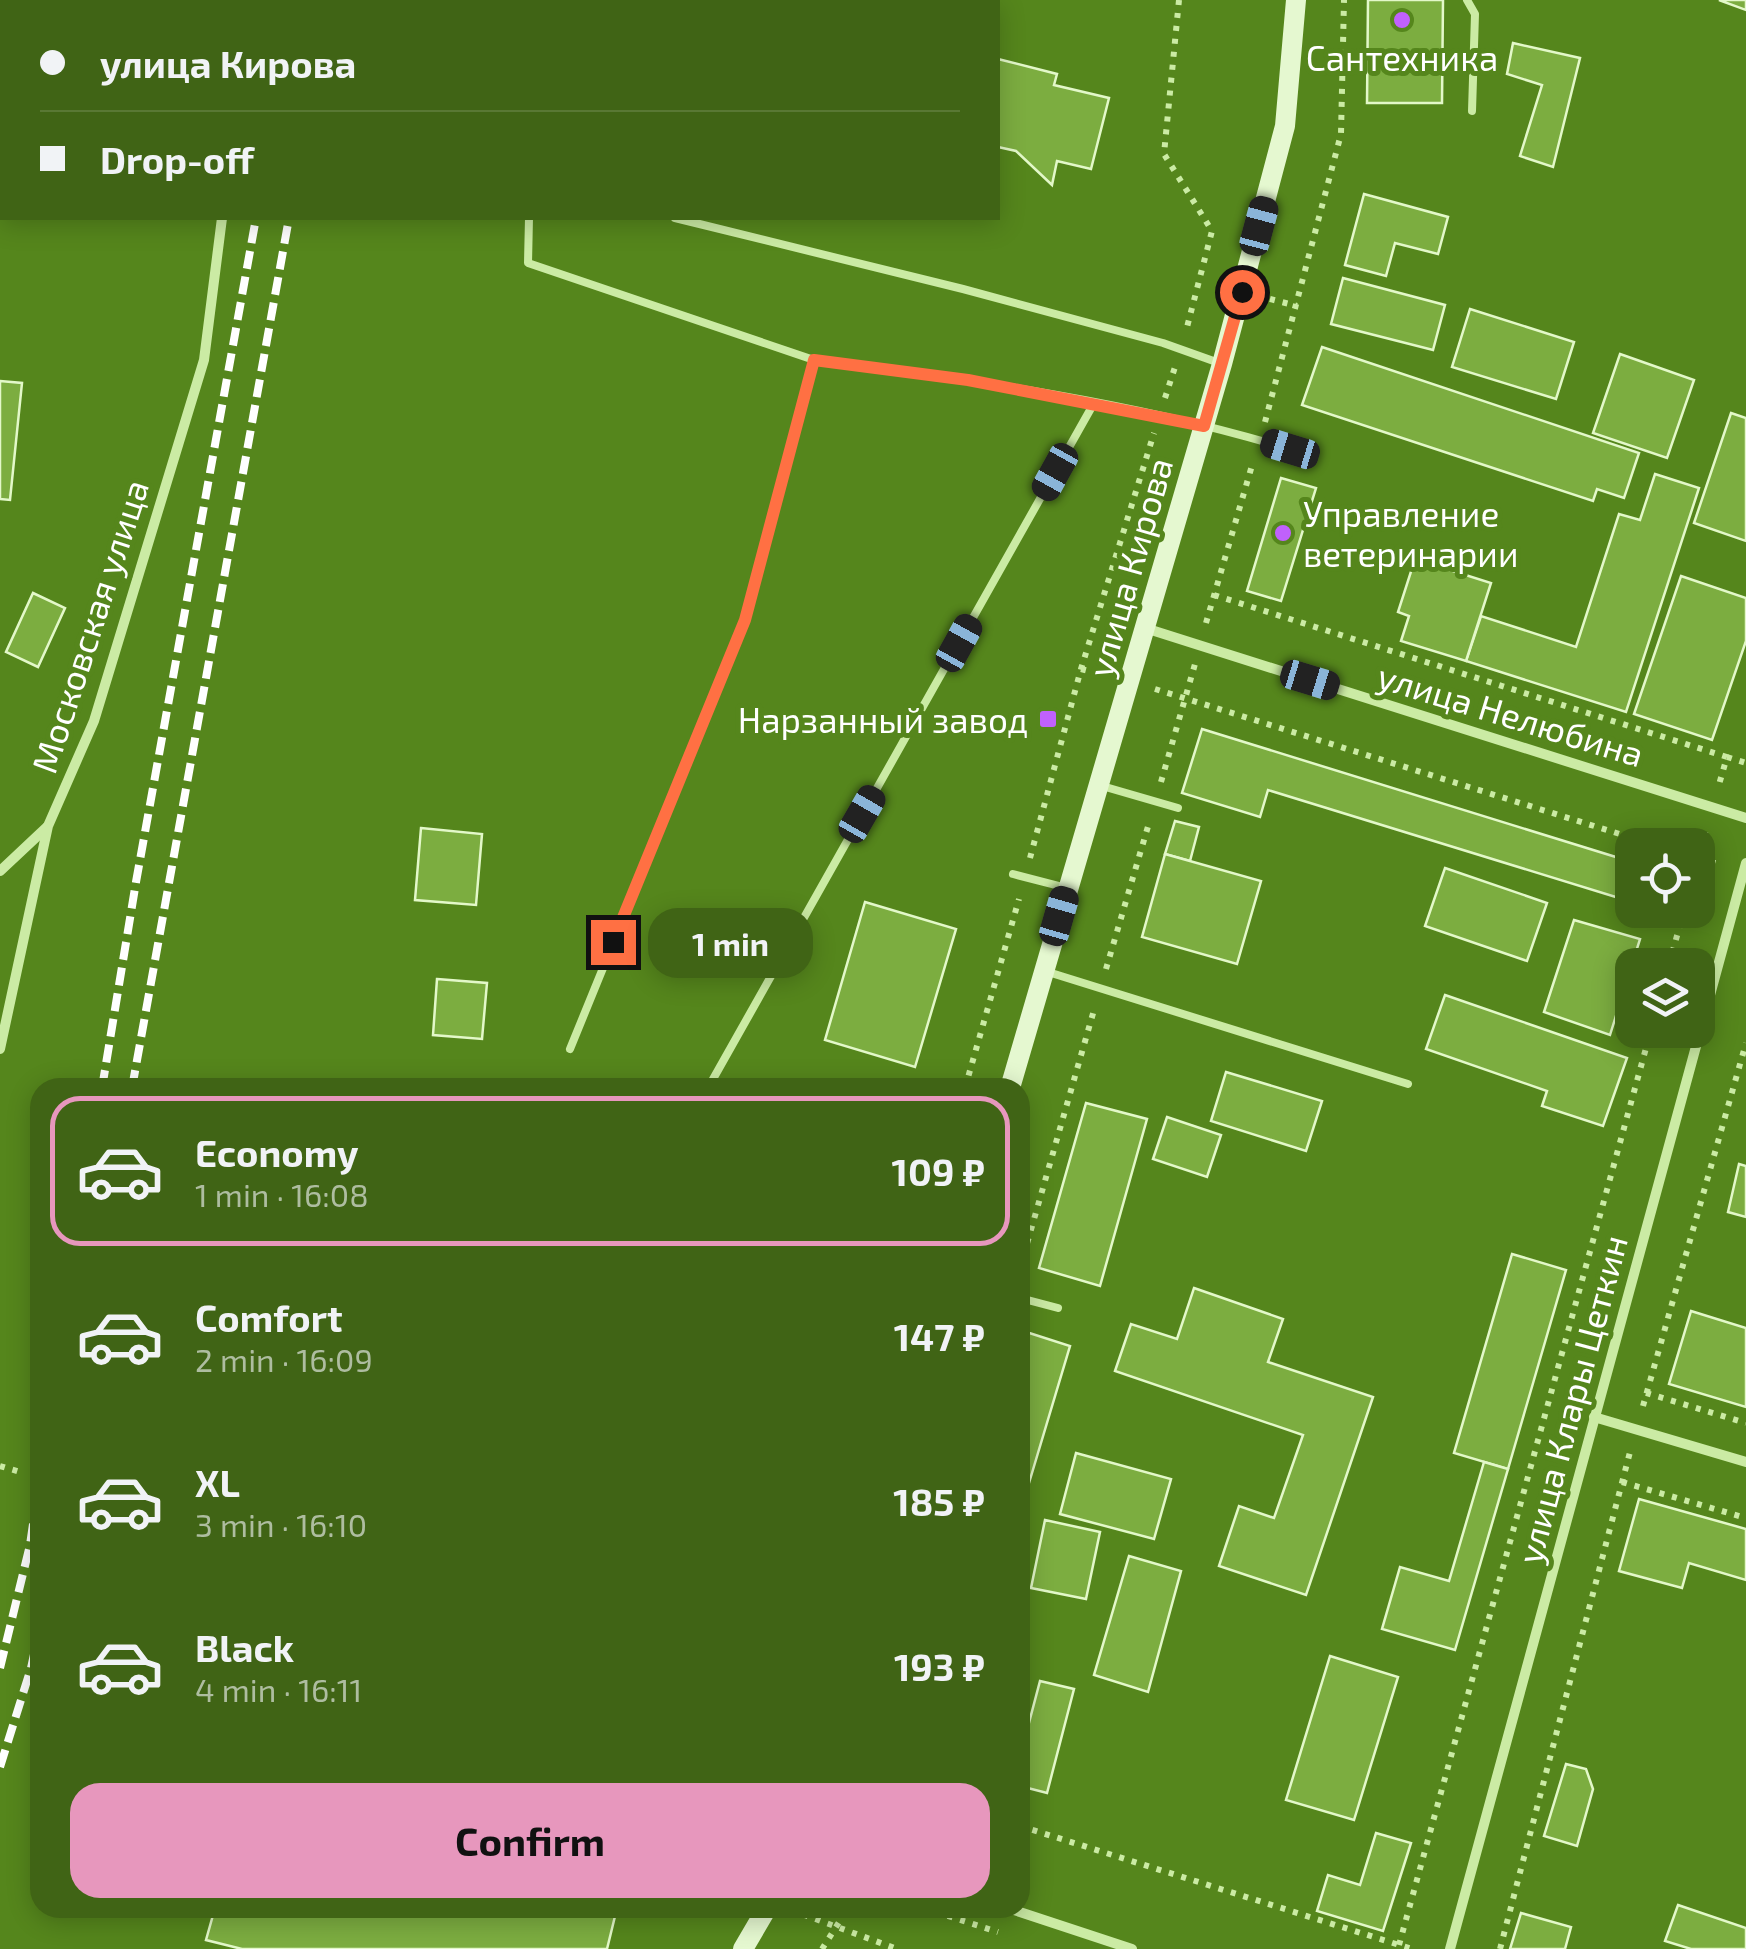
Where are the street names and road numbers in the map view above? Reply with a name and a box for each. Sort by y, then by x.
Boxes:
street label: улица Кирова [1078,452,1181,682]
street label: Московская улица [22,474,157,778]
street label: улица Нелюбина [1373,654,1649,775]
street label: улица Клары Цеткин [1507,1230,1636,1568]

